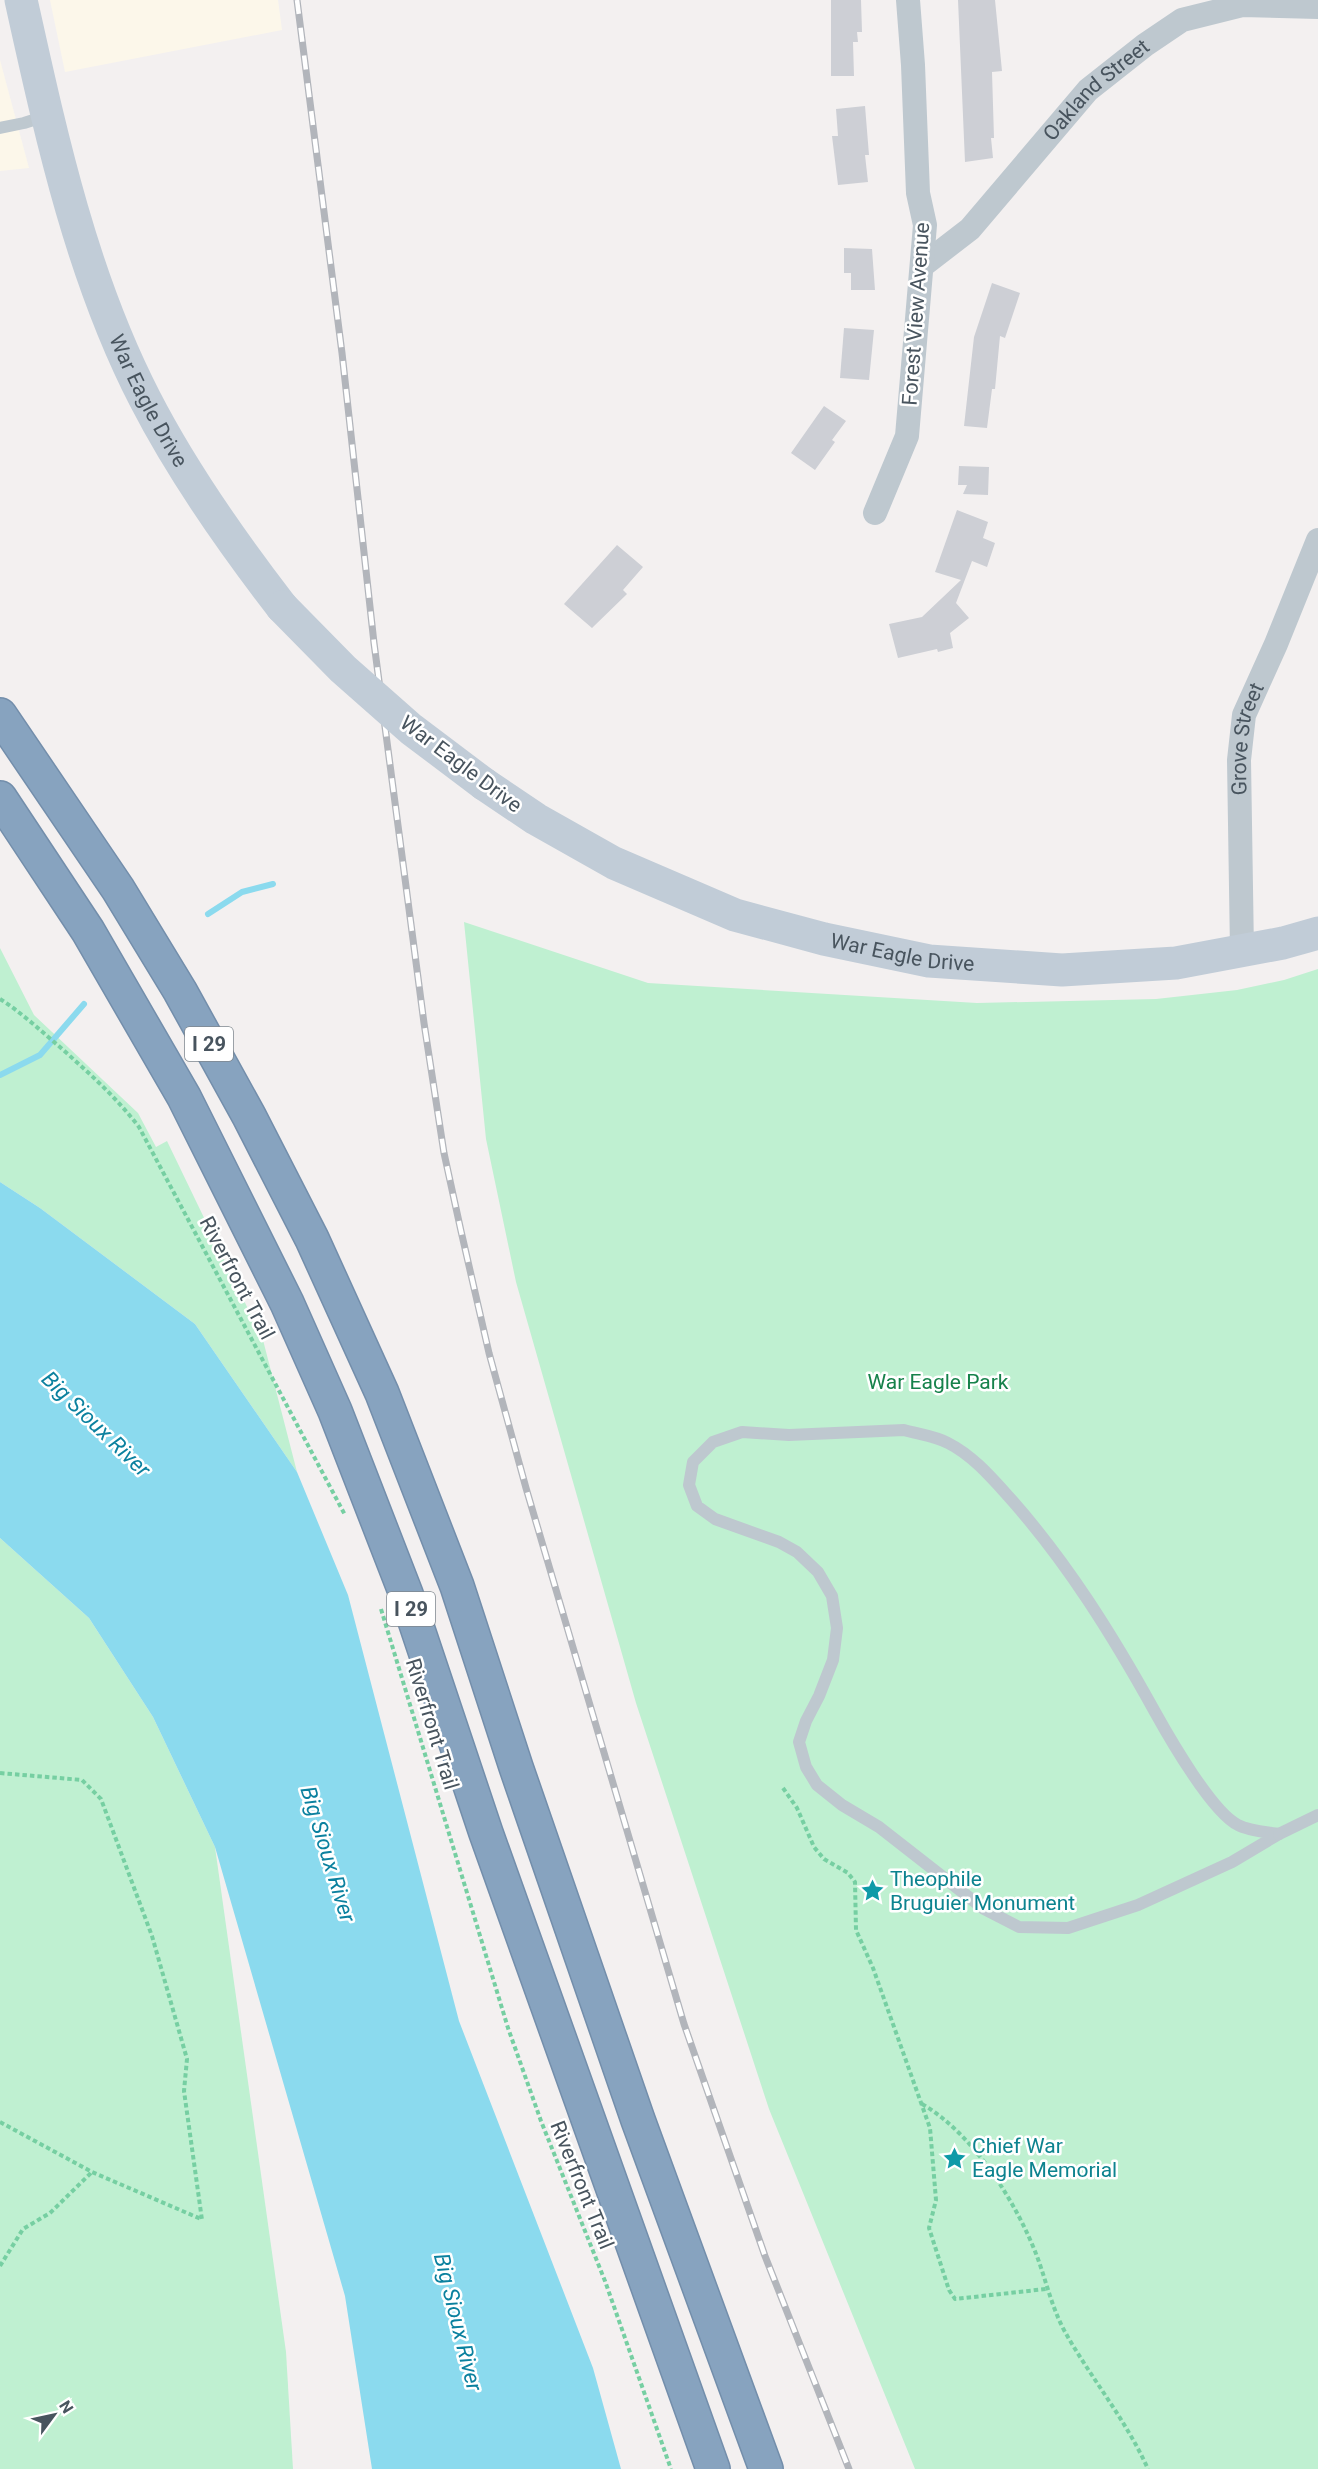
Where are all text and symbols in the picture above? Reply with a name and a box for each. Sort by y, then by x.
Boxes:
street label: Oakland Street [1038,34,1154,145]
street label: Forest View Avenue [898,222,934,406]
street label: War Eagle Drive [104,331,193,471]
street label: Grove Street [1227,679,1269,796]
street label: War Eagle Drive [396,711,526,817]
street label: War Eagle Drive [828,929,975,976]
road number: I 29 [185,1027,233,1061]
street label: Riverfront Trail [194,1212,280,1344]
water label: Big Sioux River [37,1366,156,1482]
park label: War Eagle Park [868,1370,1009,1394]
road number: I 29 [387,1592,435,1626]
street label: Riverfront Trail [401,1655,463,1793]
water label: Big Sioux River [295,1783,361,1926]
place label: Theophile Bruguier Monument [890,1867,1075,1915]
place icon: Theophile Bruguier Monument [859,1878,885,1904]
street label: Riverfront Trail [545,2117,619,2253]
place label: Chief War Eagle Memorial [972,2134,1117,2182]
place icon: Chief War Eagle Memorial [941,2145,967,2171]
water label: Big Sioux River [429,2251,487,2394]
north arrow [24,2385,84,2445]
text: N [55,2397,77,2417]

